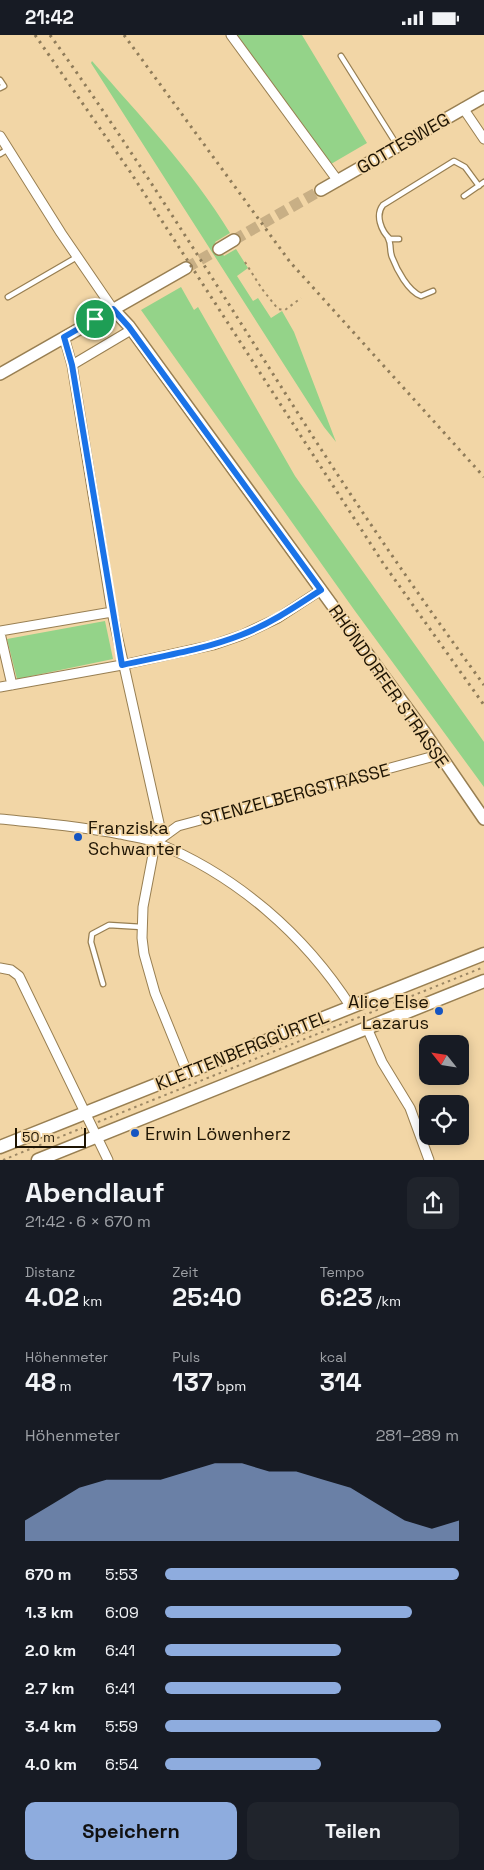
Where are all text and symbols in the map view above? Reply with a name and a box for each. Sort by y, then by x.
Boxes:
text: 21:42 [25,5,74,30]
street label: GOTTESWEG [352,107,454,179]
pin [74,298,116,340]
icon: arrive [81,305,109,333]
street label: RHÖNDORFER STRASSE [324,600,454,772]
street label: STENZELBERGSTRASSE [198,758,392,830]
place label: Franziska Schwanter [88,816,182,860]
marker: Franziska Schwanter [72,831,84,843]
place label: Alice Else Lazarus [348,990,429,1034]
street label: KLETTENBERGGÜRTEL [152,1005,332,1095]
marker: Alice Else Lazarus [433,1005,445,1017]
north arrow [419,1035,469,1085]
map controls [419,1035,469,1145]
button: locate [419,1095,469,1145]
place label: Erwin Löwenherz [145,1122,291,1145]
scale bar [15,1125,86,1148]
marker: Erwin Löwenherz [129,1127,141,1139]
text: 50 m [22,1128,55,1146]
text: Abendlauf [25,1174,165,1210]
button: share [407,1177,459,1229]
text: 21:42 · 6 × 670 m [25,1211,151,1232]
text: Distanz [25,1263,75,1281]
text: Zeit [172,1263,198,1281]
text: Tempo [320,1263,364,1281]
text: 4.02 [25,1281,79,1313]
text: 25:40 [172,1281,242,1313]
text: 6:23 [320,1281,373,1313]
text: km [79,1292,102,1310]
text: /km [373,1292,401,1310]
text: Höhenmeter [25,1348,108,1366]
text: Puls [172,1348,200,1366]
text: kcal [320,1348,347,1366]
text: 48 [25,1366,56,1398]
text: 137 [172,1366,213,1398]
text: 314 [320,1366,362,1398]
text: m [56,1377,72,1395]
text: bpm [213,1377,246,1395]
text: Höhenmeter [25,1425,120,1446]
text: 281–289 m [376,1425,459,1446]
text: 670 m [25,1564,72,1585]
text: 5:53 [105,1564,138,1585]
text: 1.3 km [25,1602,73,1623]
text: 6:09 [105,1602,139,1623]
text: 2.0 km [25,1640,76,1661]
text: 6:41 [105,1640,135,1661]
text: 2.7 km [25,1678,74,1699]
text: 6:41 [105,1678,135,1699]
text: 3.4 km [25,1716,76,1737]
text: 5:59 [105,1716,138,1737]
text: 4.0 km [25,1754,77,1775]
text: 6:54 [105,1754,138,1775]
button: Speichern [25,1802,237,1860]
button: Teilen [247,1802,459,1860]

